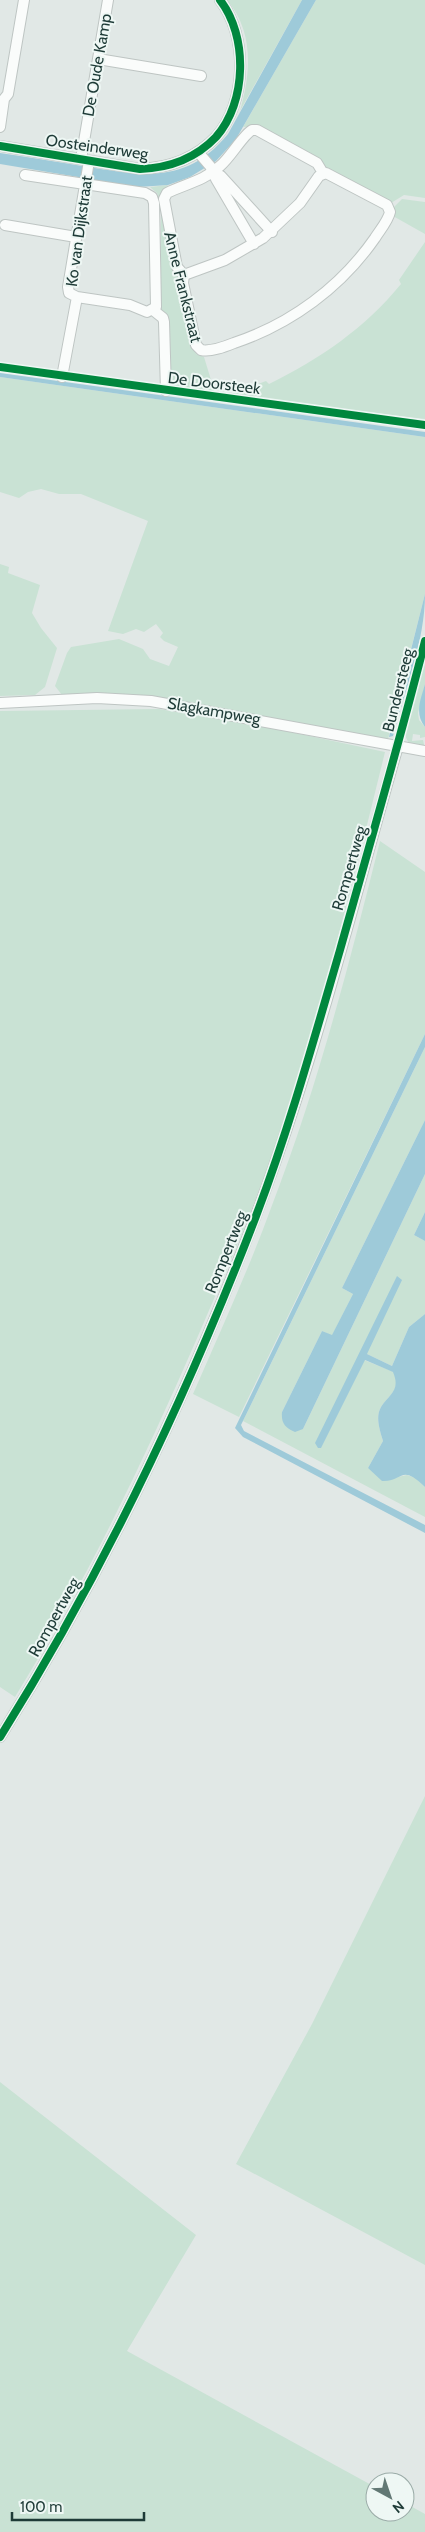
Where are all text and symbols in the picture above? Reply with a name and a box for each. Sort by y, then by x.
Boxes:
street label: De Oude Kamp [79,12,115,118]
street label: Oosteinderweg [45,130,150,164]
street label: Ko van Dijkstraat [62,174,96,288]
street label: Anne Frankstraat [160,230,206,345]
street label: De Doorsteek [167,368,262,398]
street label: Bundersteeg [378,645,418,734]
street label: Slagkampweg [166,693,263,729]
street label: Rompertweg [328,822,370,913]
street label: Rompertweg [201,1207,252,1296]
street label: Rompertweg [24,1573,84,1660]
north arrow [365,2472,415,2522]
scale bar [12,2490,145,2522]
text: N [389,2497,408,2517]
text: 100 m [20,2498,62,2516]

